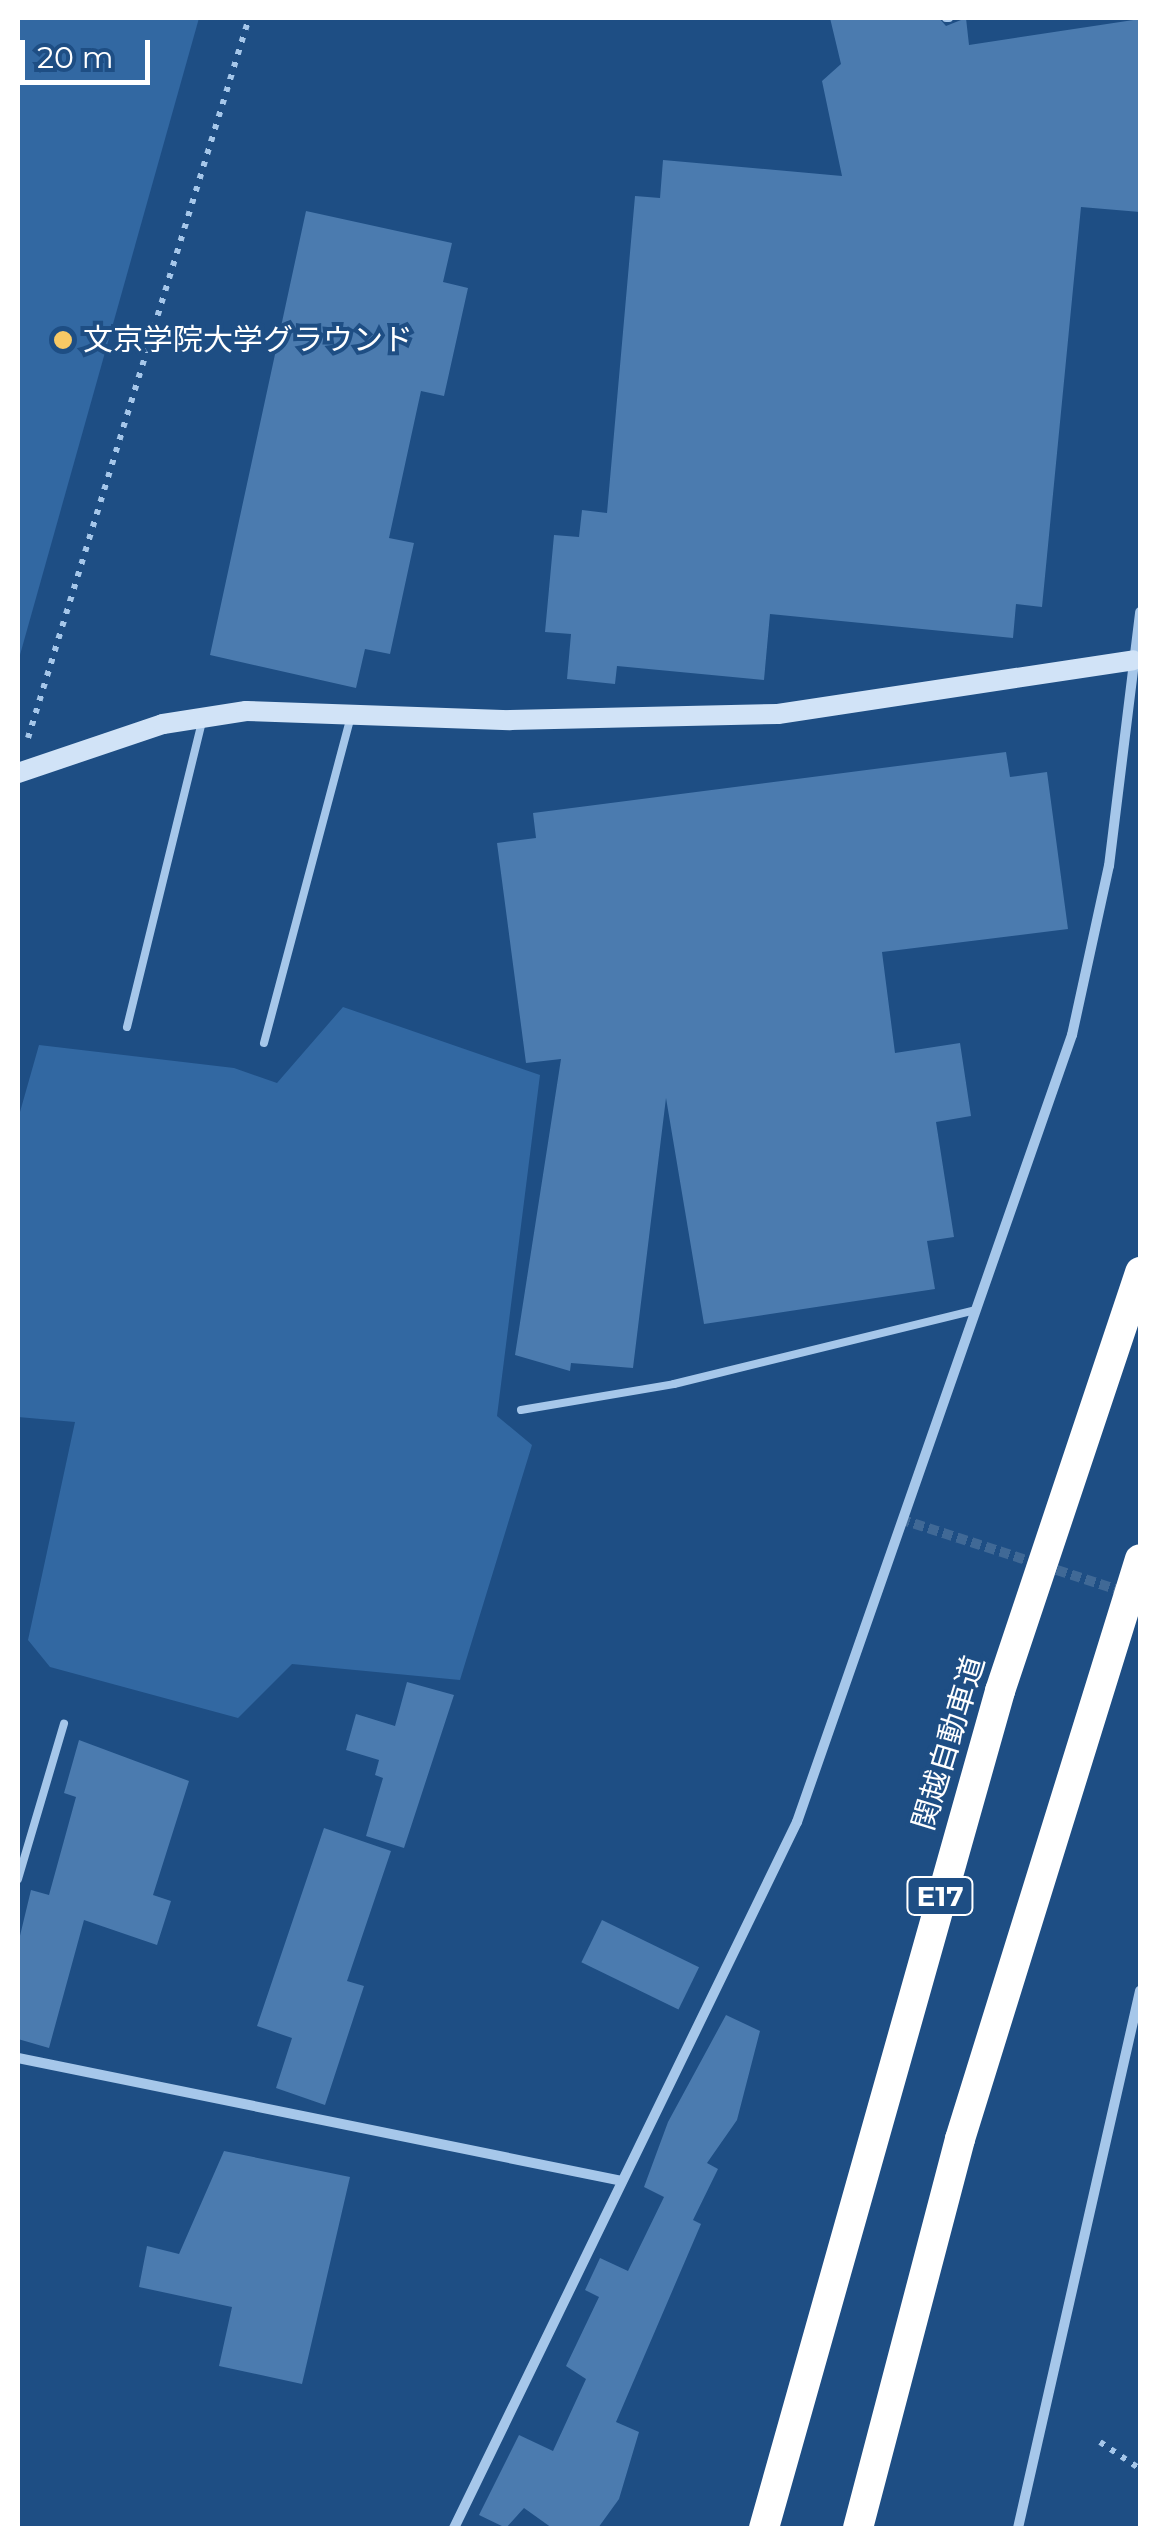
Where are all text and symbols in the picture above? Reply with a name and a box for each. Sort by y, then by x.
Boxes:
scale bar [25,20,155,82]
text: 20 m [37,39,114,76]
place label: 文京学院大学グラウンド [83,322,413,358]
marker: 文京学院大学グラウンド [52,329,74,351]
street label: 関越自動車道 [905,1652,993,1834]
road number: E17 [905,1873,975,1919]

